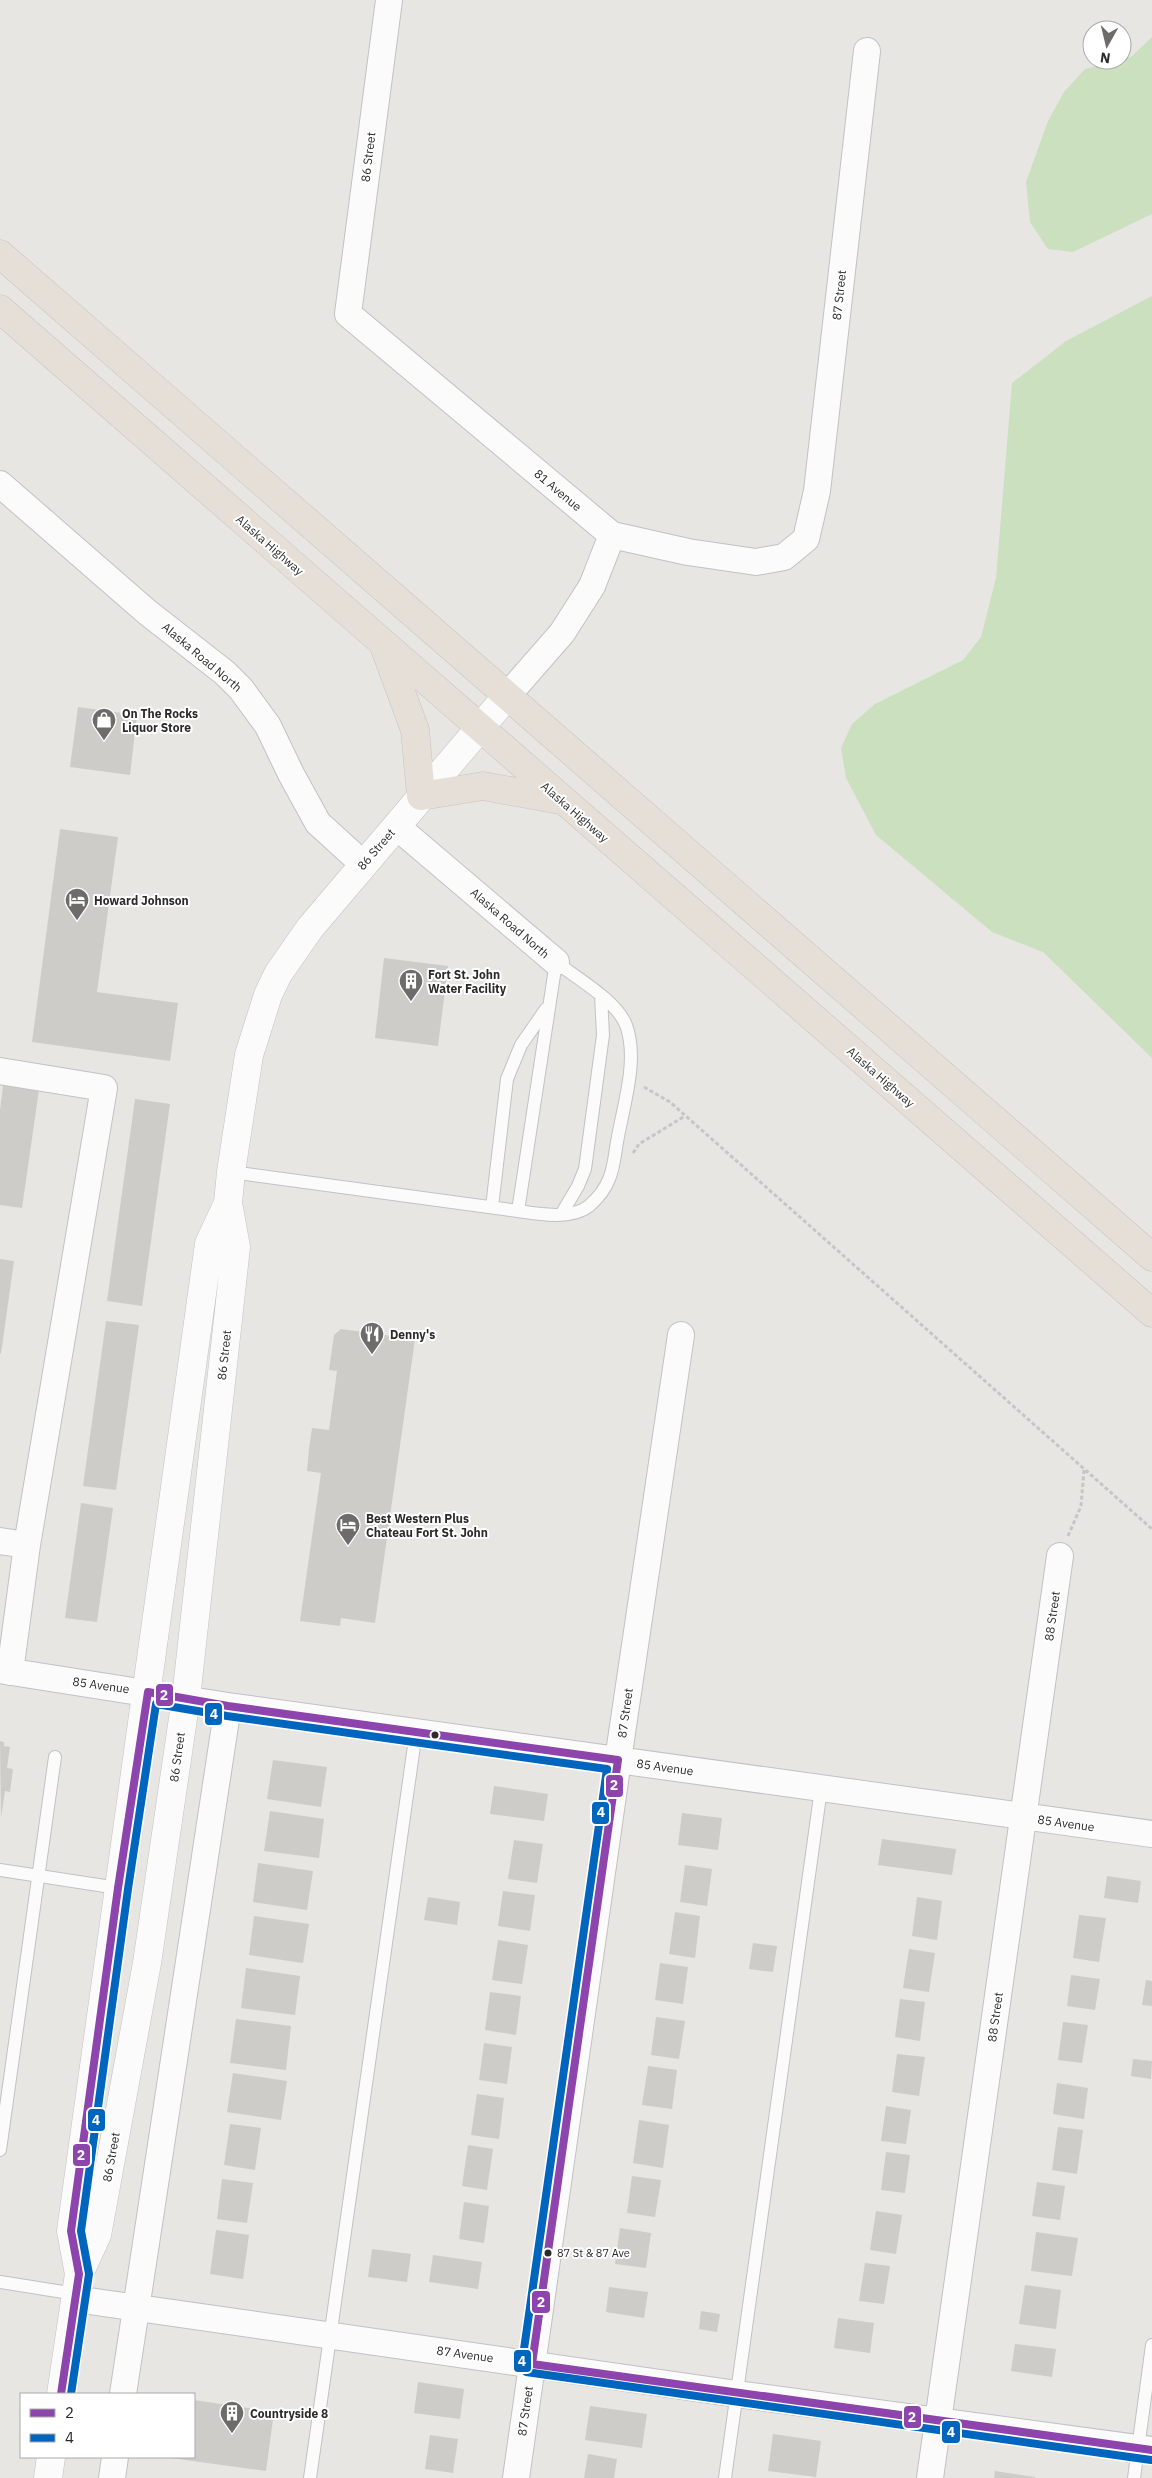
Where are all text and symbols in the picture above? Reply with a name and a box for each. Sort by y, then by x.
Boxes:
north arrow [1082,20,1132,70]
text: N [1099,48,1111,67]
street label: 86 Street [357,131,379,183]
street label: 87 Street [829,269,849,321]
street label: 81 Avenue [531,466,585,514]
street label: Alaska Highway [233,512,307,578]
street label: Alaska Road North [159,619,245,695]
place label: On The Rocks Liquor Store [122,706,198,735]
shop icon: On The Rocks Liquor Store [91,707,117,741]
street label: Alaska Highway [538,779,612,845]
street label: 86 Street [354,825,398,873]
street label: Alaska Road North [467,885,553,961]
hotel icon: Howard Johnson [64,887,90,921]
place label: Howard Johnson [94,893,189,908]
place label: Fort St. John Water Facility [428,967,507,996]
building icon: Fort St. John Water Facility [398,968,424,1002]
street label: Alaska Highway [844,1044,918,1110]
restaurant icon: Denny's [359,1321,385,1355]
place label: Denny's [390,1327,435,1342]
street label: 86 Street [214,1329,234,1381]
place label: Best Western Plus Chateau Fort St. John [366,1511,488,1540]
hotel icon: Best Western Plus Chateau Fort St. John [335,1512,361,1546]
street label: 88 Street [1041,1590,1063,1642]
street label: 85 Avenue [72,1674,131,1696]
line badge: 2 [155,1683,174,1707]
text: 2 [160,1686,168,1704]
street label: 87 Street [614,1687,636,1739]
line badge: 4 [204,1702,223,1726]
text: 4 [210,1705,218,1723]
unlabelled marker [430,1730,440,1740]
street label: 86 Street [166,1731,188,1783]
street label: 85 Avenue [636,1756,695,1778]
line badge: 2 [605,1774,624,1798]
text: 2 [610,1776,618,1794]
line badge: 4 [591,1801,610,1825]
text: 4 [597,1803,605,1821]
street label: 85 Avenue [1037,1812,1096,1834]
street label: 88 Street [984,1991,1006,2043]
line badge: 4 [87,2108,106,2132]
text: 4 [92,2111,100,2129]
street label: 86 Street [99,2131,123,2183]
line badge: 2 [72,2143,91,2167]
text: 2 [77,2146,85,2164]
place label: 87 St & 87 Ave [557,2246,630,2260]
marker: 87 St & 87 Ave [543,2248,553,2258]
line badge: 2 [531,2290,551,2314]
text: 2 [537,2293,545,2311]
street label: 87 Avenue [436,2343,495,2365]
line badge: 4 [513,2349,532,2373]
text: 4 [518,2352,526,2370]
street label: 87 Street [514,2385,536,2437]
legend [20,2393,195,2458]
building icon: Countryside 8 [219,2400,245,2434]
text: 2 [65,2403,74,2422]
line badge: 2 [903,2405,922,2429]
place label: Countryside 8 [250,2406,328,2421]
text: 2 [908,2408,916,2426]
line badge: 4 [941,2420,961,2444]
text: 4 [947,2423,955,2441]
text: 4 [65,2428,74,2447]

